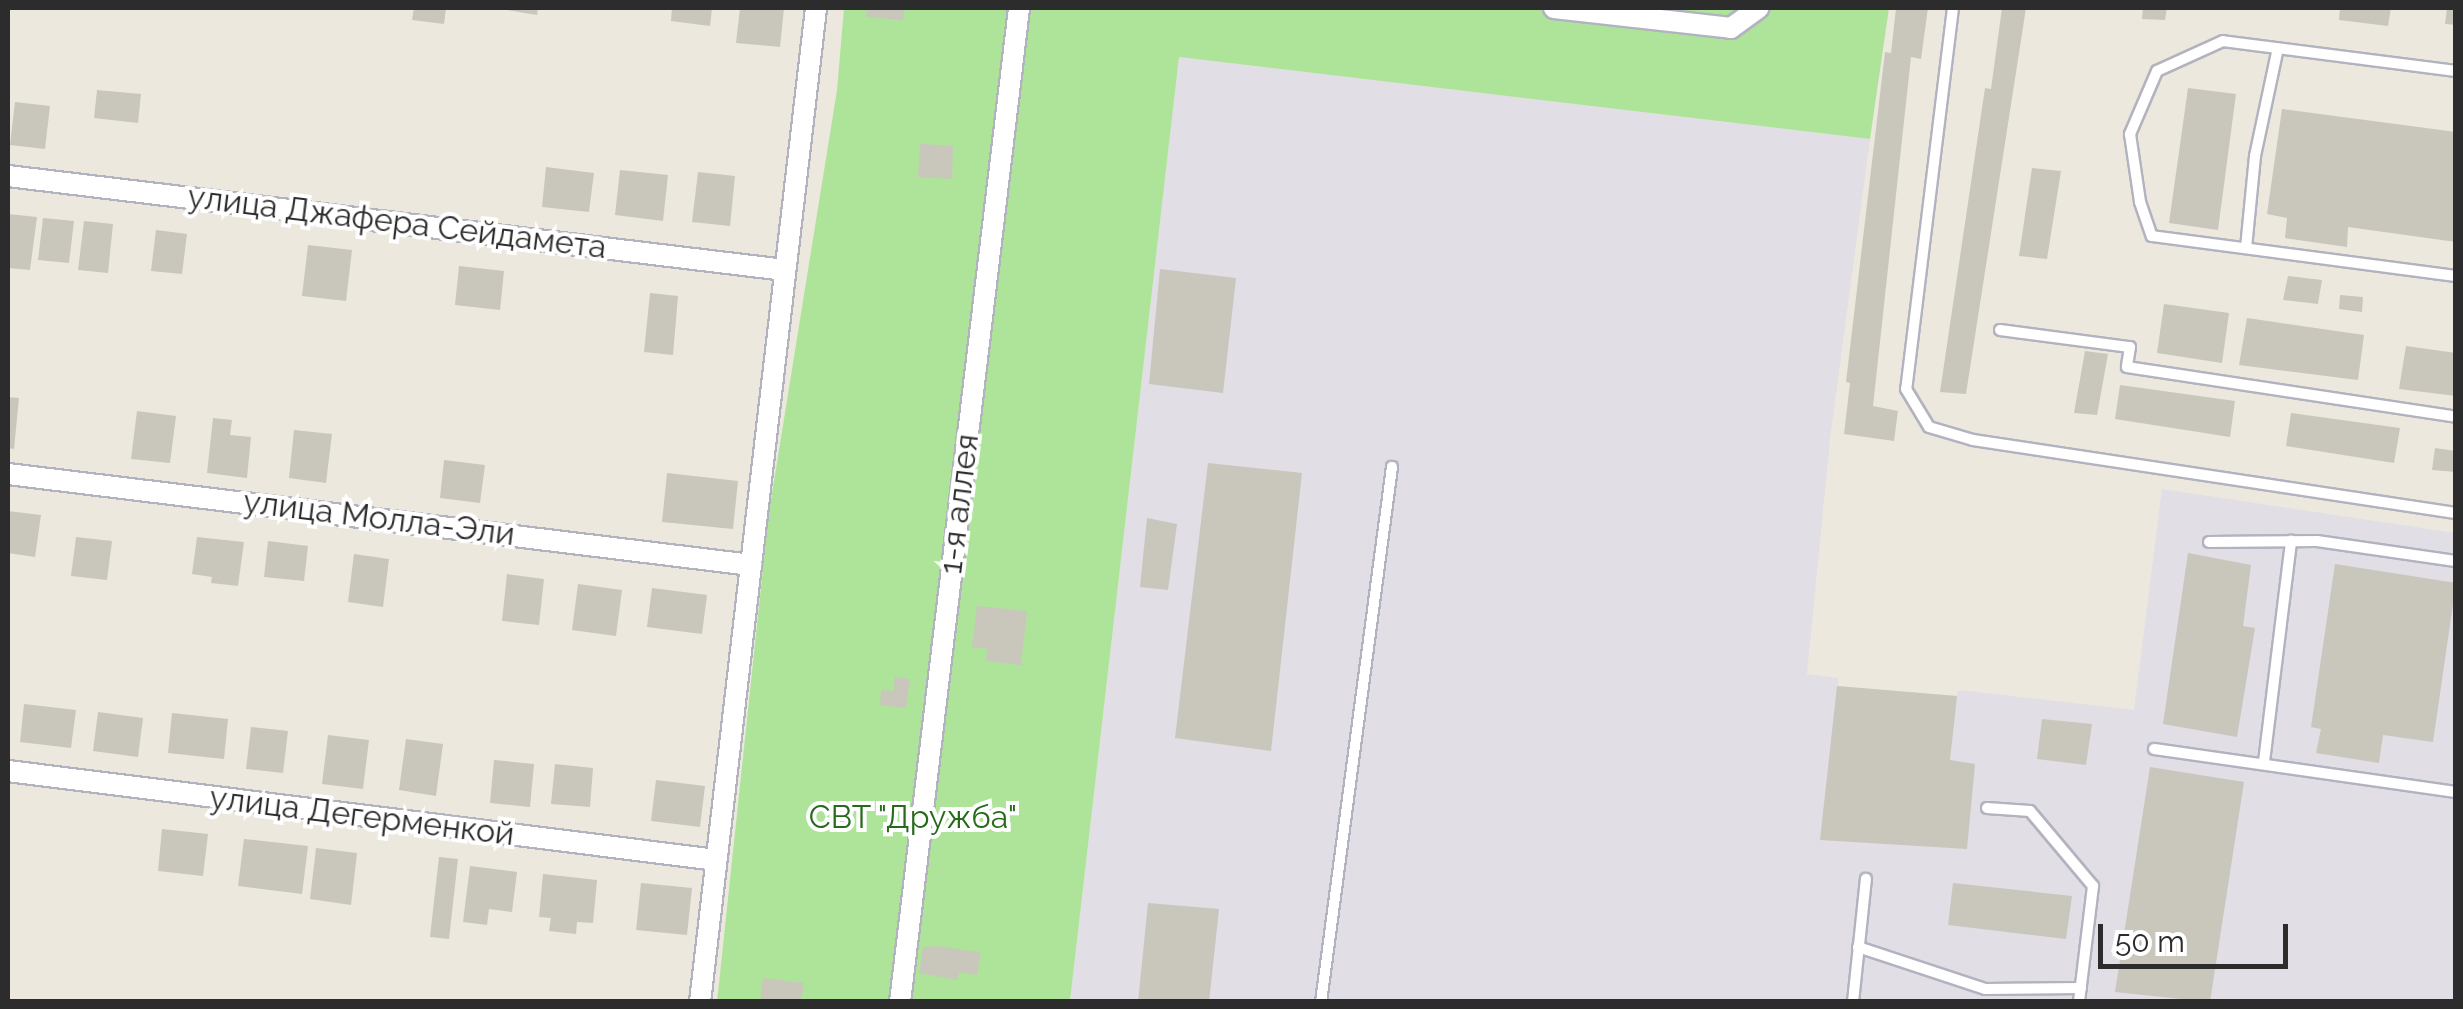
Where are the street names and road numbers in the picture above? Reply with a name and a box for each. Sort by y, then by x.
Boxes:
street label: улица Джафера Сейдамета [186,177,608,267]
street label: 1-я аллея [931,432,987,576]
street label: улица Молла-Эли [241,482,517,554]
street label: улица Дегерменкой [207,778,517,854]

